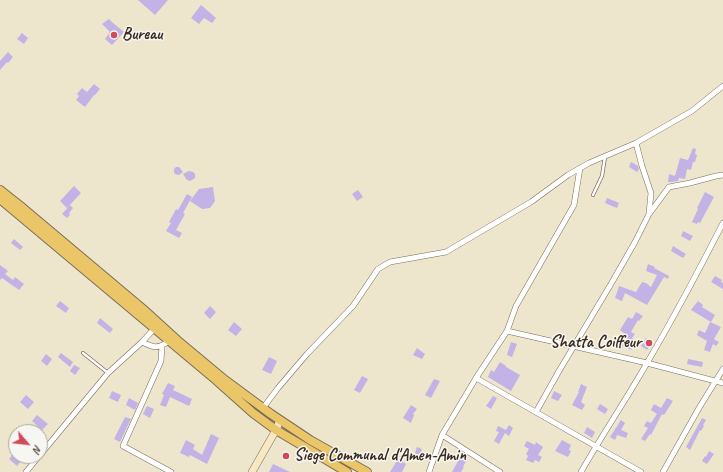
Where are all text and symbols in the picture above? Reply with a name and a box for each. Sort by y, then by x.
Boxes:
place label: Bureau [122,25,162,45]
marker: Bureau [109,30,119,40]
place label: Shatta Coiffeur [550,333,641,353]
marker: Shatta Coiffeur [644,338,654,348]
north arrow [8,424,48,464]
text: N [30,443,45,455]
place label: Siege Communal d'Amen-Amin [294,446,466,466]
marker: Siege Communal d'Amen-Amin [281,451,291,461]

